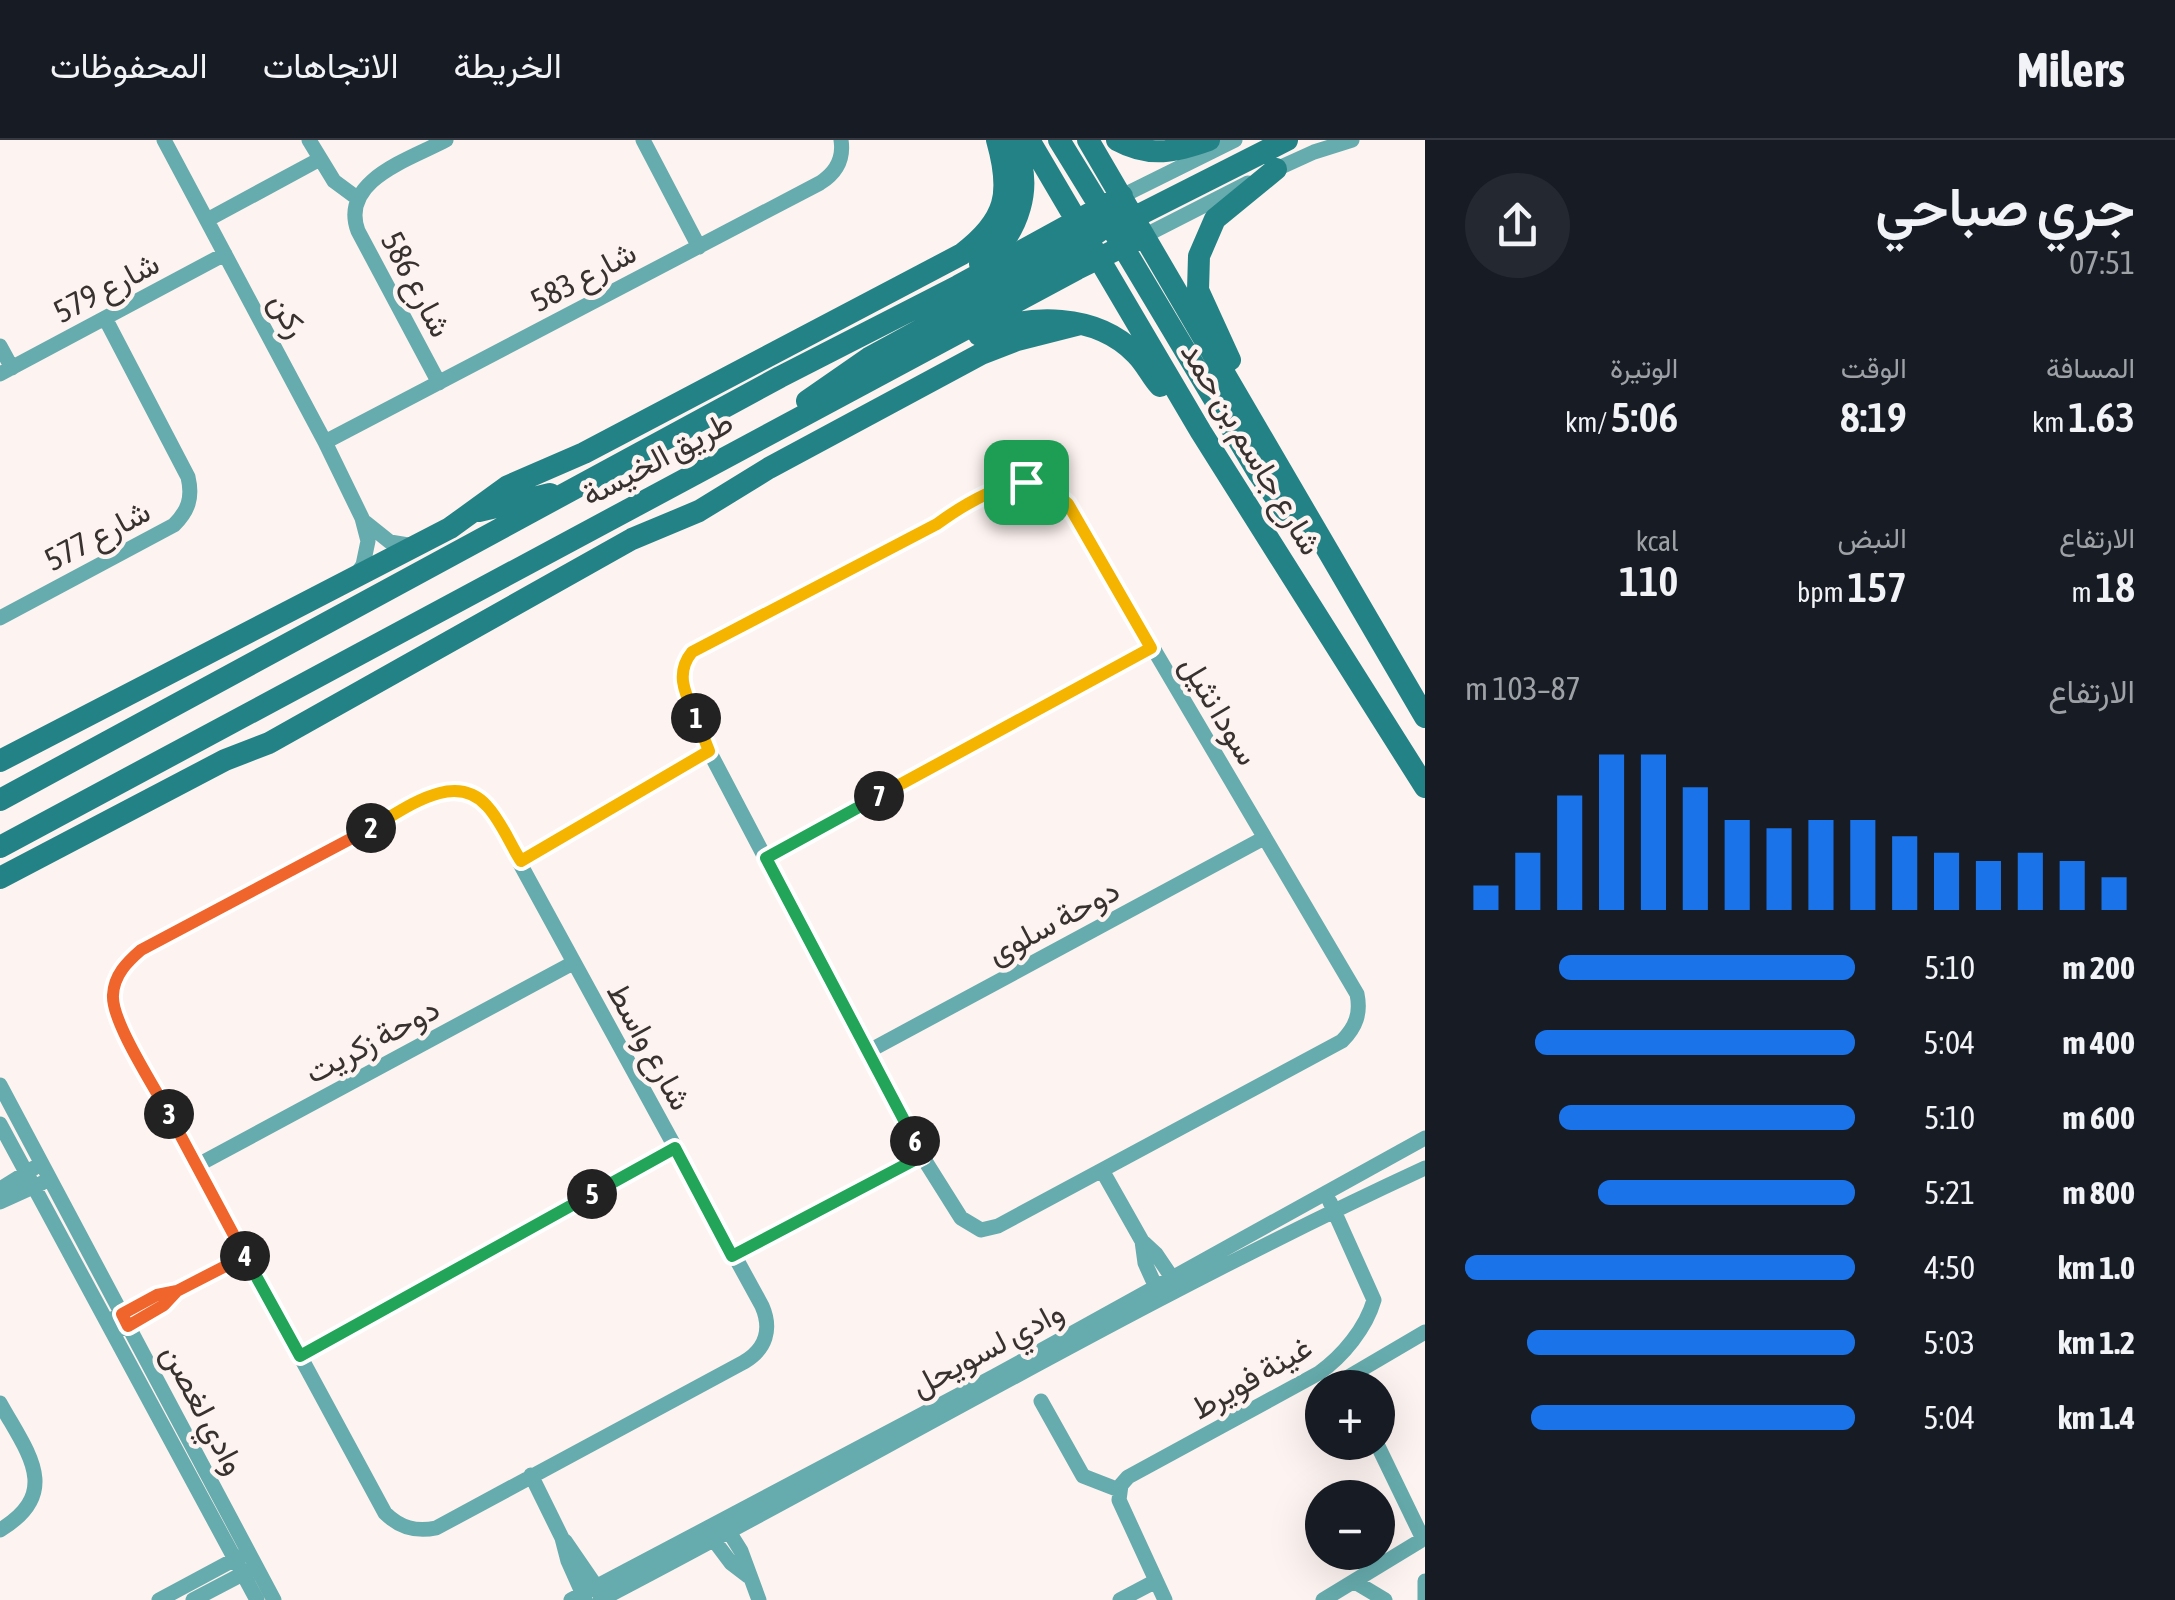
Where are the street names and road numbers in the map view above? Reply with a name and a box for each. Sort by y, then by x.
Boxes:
street label: شارع 586 [370,225,460,345]
street label: شارع 583 [524,233,644,323]
street label: شارع 579 [47,244,167,334]
street label: ركن [260,286,316,345]
street label: شارع جاسم بن حمد [1170,335,1330,563]
street label: طريق الخيسة [575,403,740,515]
street label: شارع 577 [38,492,158,582]
street label: سودا نثيل [1171,648,1267,773]
street label: دوحة سلوى [981,871,1126,973]
street label: شارع واسط [596,976,700,1118]
street label: دوحة زكريت [299,989,446,1092]
street label: وادي لسويحل [904,1292,1073,1411]
street label: غينة فويرط [1184,1328,1319,1428]
street label: وادي لغصن [147,1338,254,1484]

